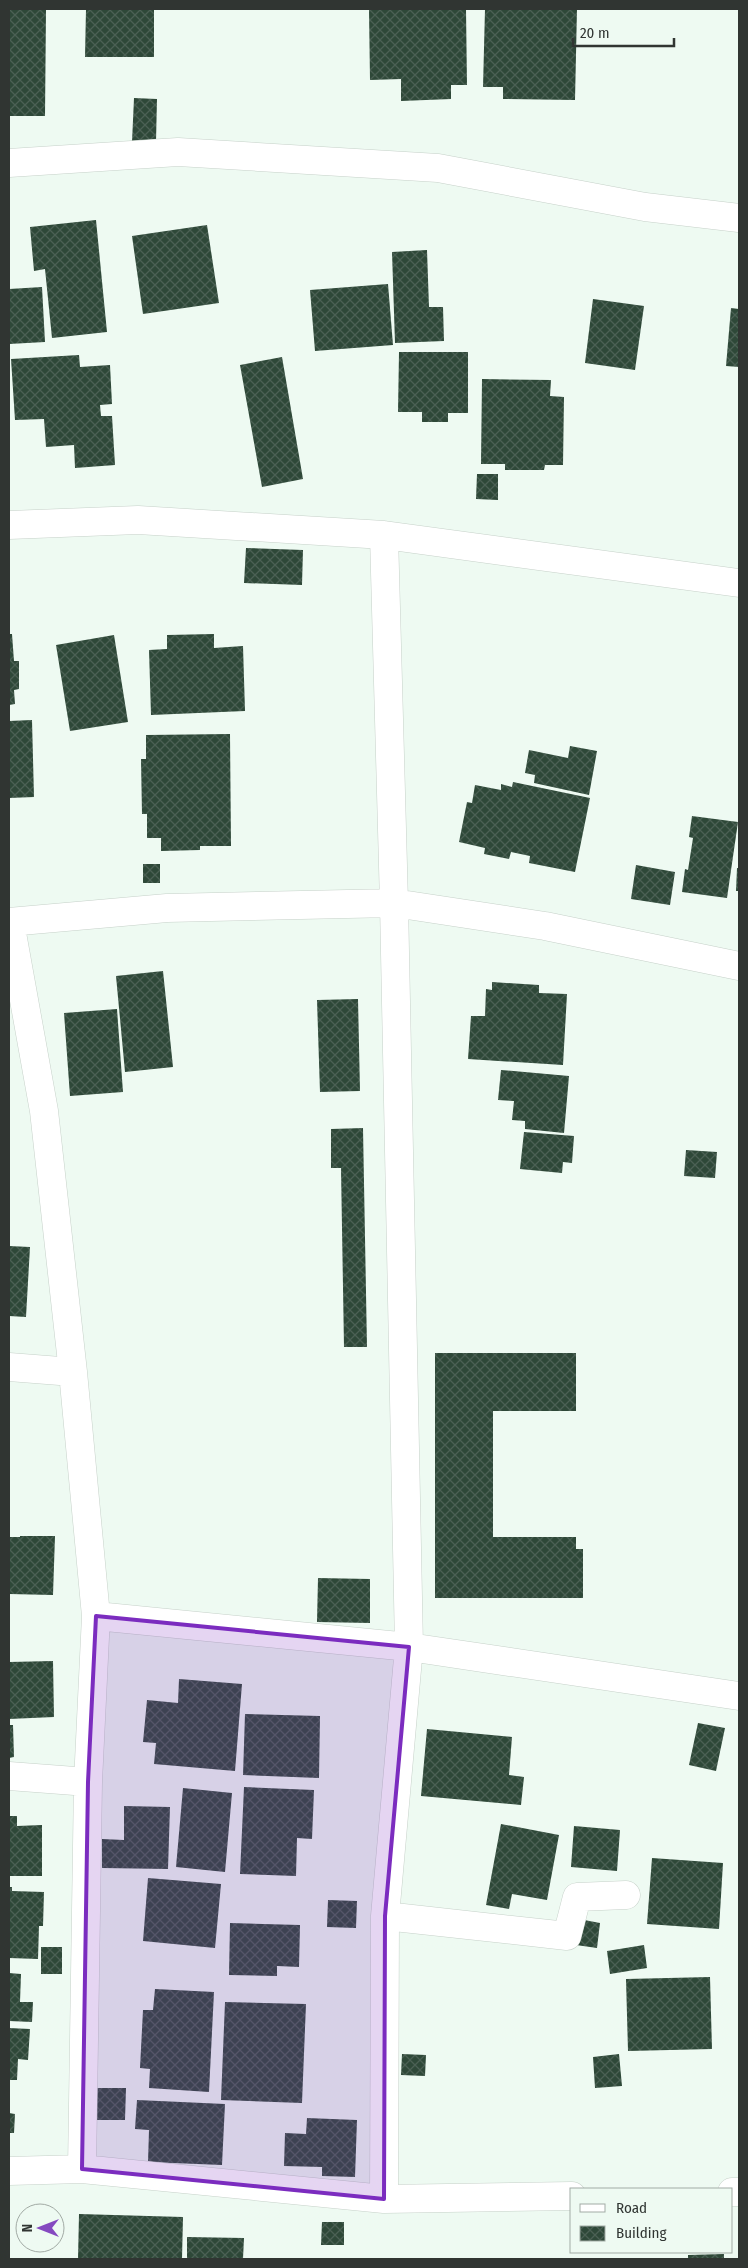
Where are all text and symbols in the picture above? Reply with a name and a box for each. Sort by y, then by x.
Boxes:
scale bar [573,15,674,47]
text: 20 m [580,24,610,42]
legend [570,2188,733,2253]
text: Road [616,2199,647,2217]
north arrow [15,2203,65,2253]
text: N [19,2224,36,2232]
text: Building [616,2224,667,2242]

